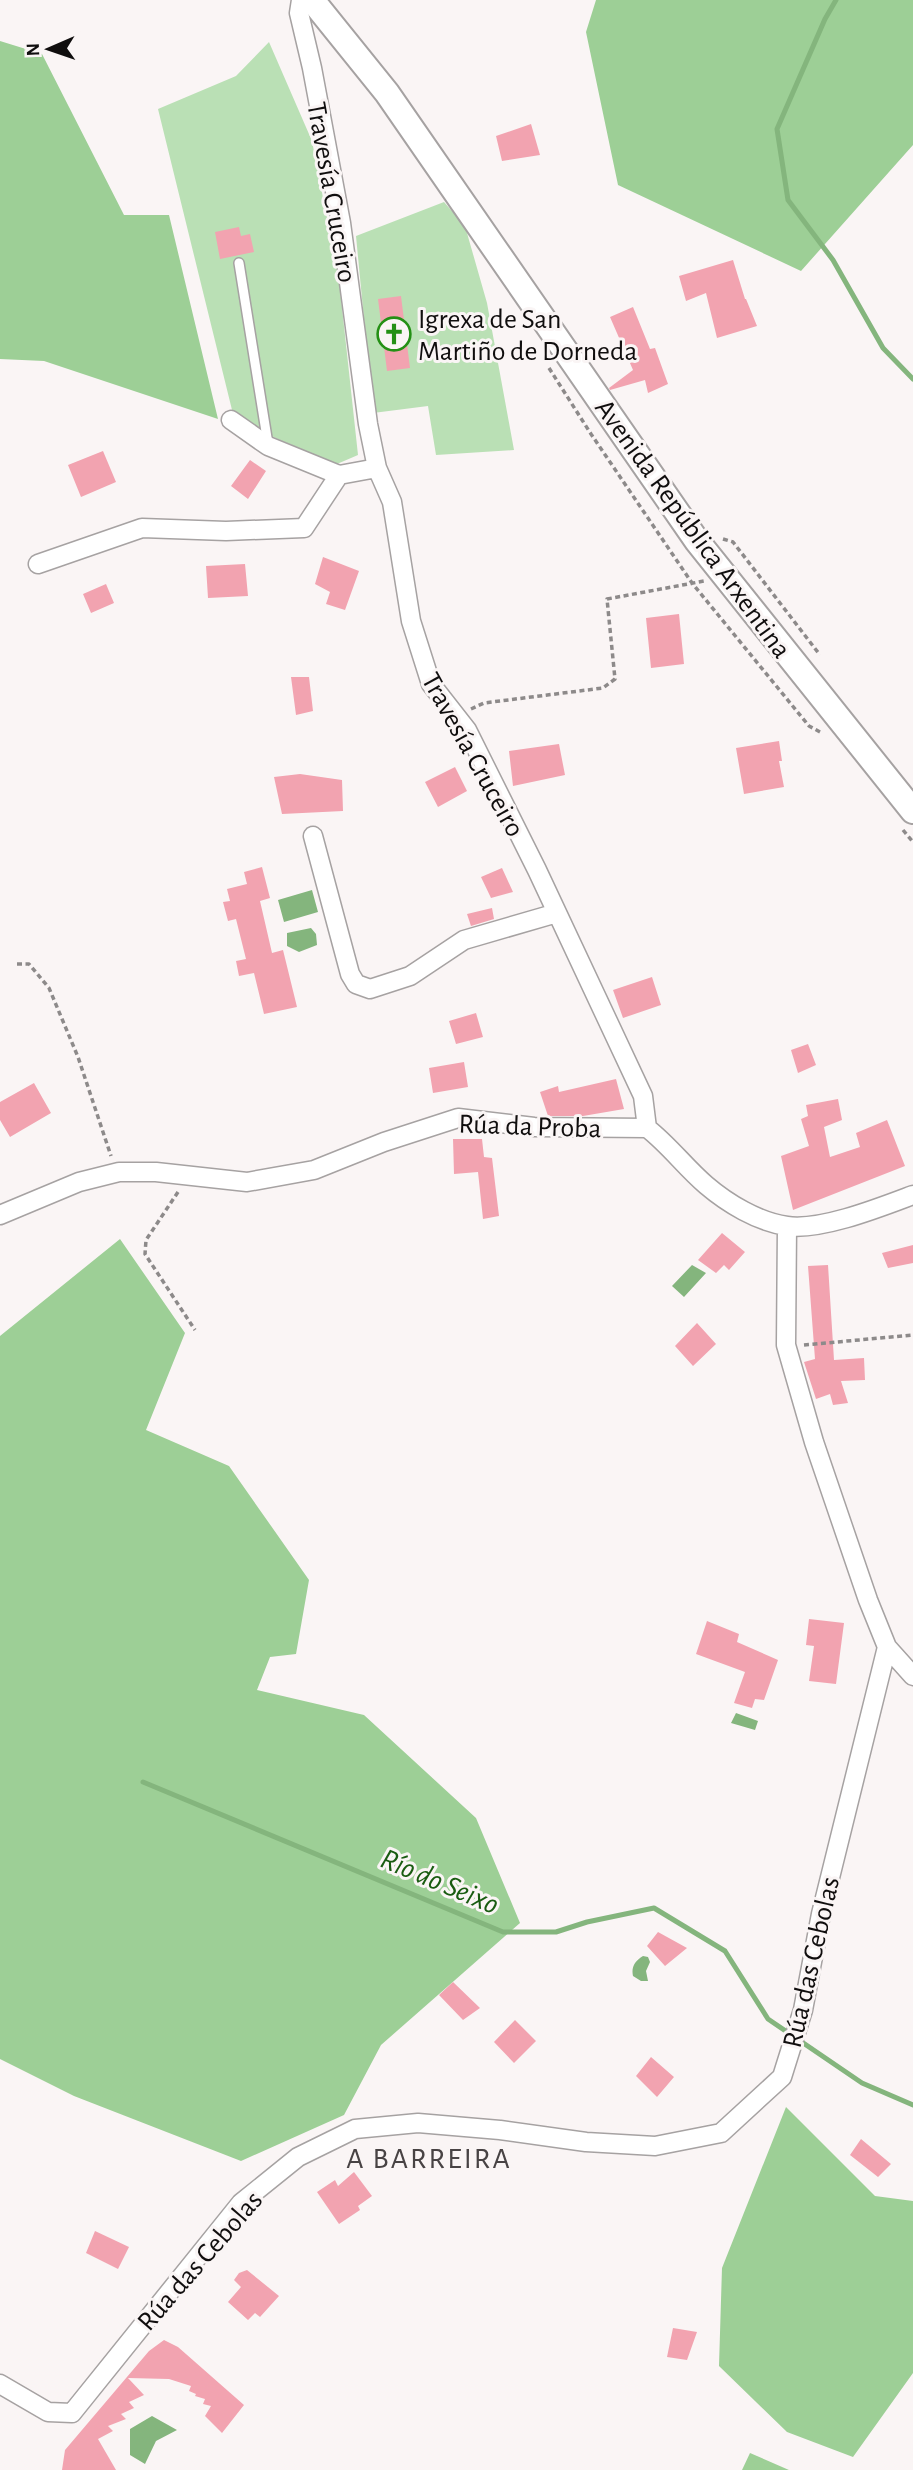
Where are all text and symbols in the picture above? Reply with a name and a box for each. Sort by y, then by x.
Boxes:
north arrow [14,14,84,84]
text: N [24,43,43,56]
street label: Travesía Cruceiro [301,100,361,285]
place label: Igrexa de San Martiño de Dorneda [418,306,638,366]
church icon: Igrexa de San Martiño de Dorneda [375,315,413,353]
street label: Avenida República Arxentina [589,395,796,664]
street label: Travesía Cruceiro [416,668,529,842]
street label: Rúa da Proba [458,1111,602,1143]
water label: Río do Seixo [376,1844,503,1920]
street label: Rúa das Cebolas [779,1874,845,2051]
district label: A BARREIRA [346,2144,512,2174]
street label: Rúa das Cebolas [133,2186,268,2336]

